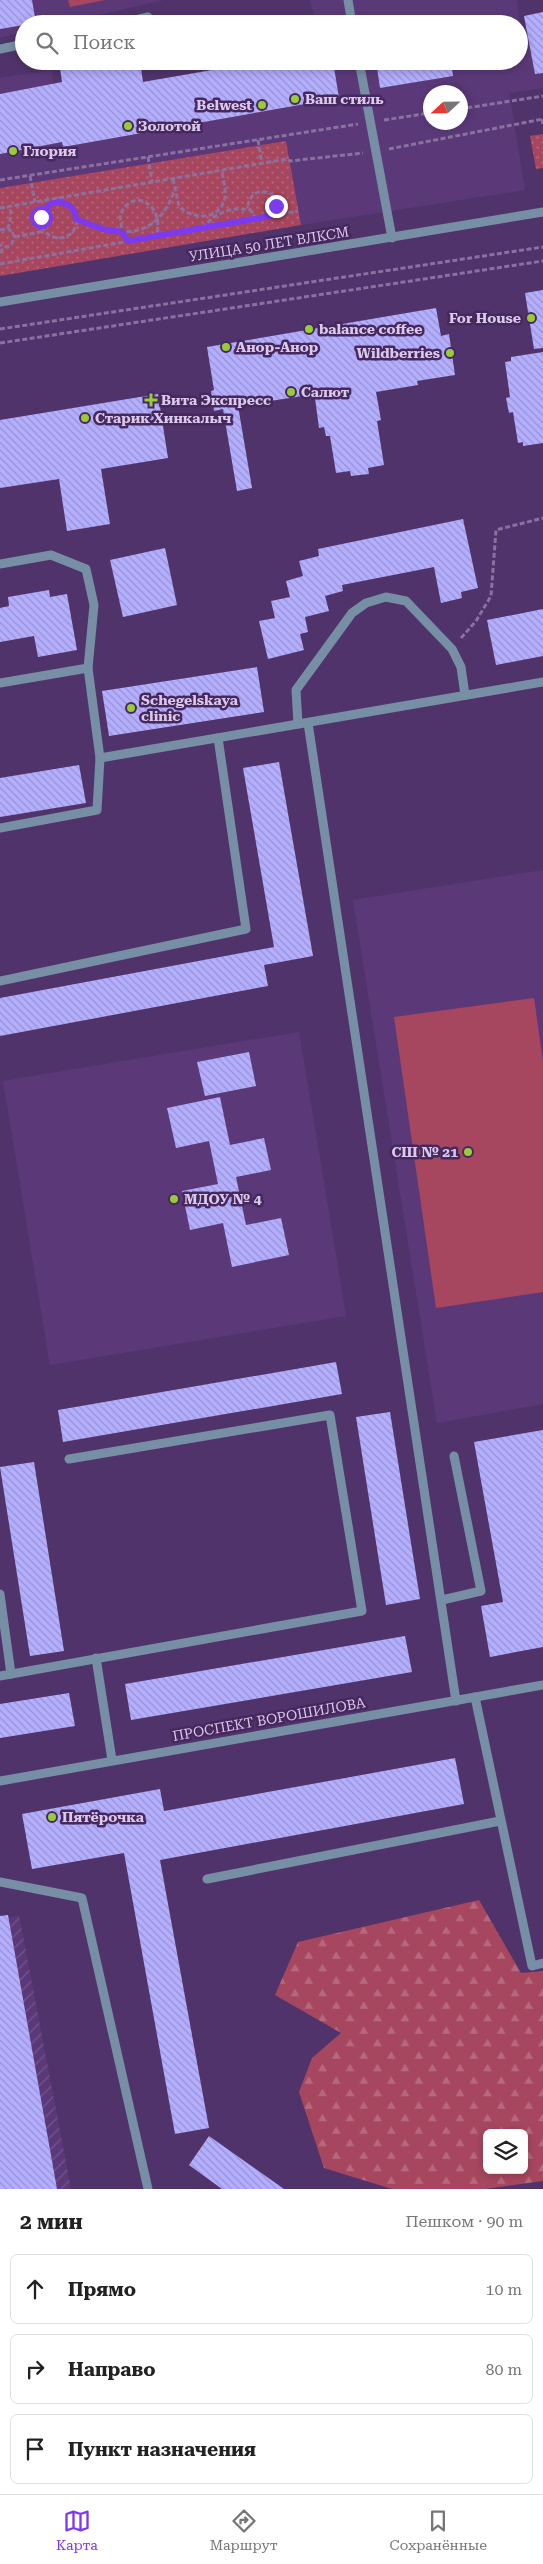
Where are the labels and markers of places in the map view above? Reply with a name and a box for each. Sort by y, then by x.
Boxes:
place label: Ваш стиль [305,91,384,107]
marker: Ваш стиль [289,93,301,105]
place label: Belwest [196,97,252,113]
marker: Belwest [256,99,268,111]
place label: Золотой [138,118,201,134]
marker: Золотой [122,120,134,132]
place label: Глория [23,143,77,159]
marker: Глория [7,145,19,157]
place label: For House [449,310,521,326]
marker: For House [525,312,537,324]
place label: balance coffee [319,321,423,337]
marker: balance coffee [303,323,315,335]
place label: Анор-Анор [236,339,318,355]
marker: Анор-Анор [220,341,232,353]
place label: Wildberries [357,345,440,361]
marker: Wildberries [444,347,456,359]
place label: Салют [301,384,350,400]
marker: Салют [285,386,297,398]
place label: Вита Экспресс [161,392,271,408]
marker: Вита Экспресс [145,394,157,406]
place label: Старик Хинкалыч [95,410,231,426]
marker: Старик Хинкалыч [79,412,91,424]
place label: Schegelskaya clinic [141,692,239,724]
marker: Schegelskaya clinic [125,702,137,714]
place label: СШ № 21 [391,1144,458,1160]
marker: СШ № 21 [462,1146,474,1158]
place label: МДОУ № 4 [184,1191,262,1207]
marker: МДОУ № 4 [168,1193,180,1205]
place label: Пятёрочка [62,1809,145,1825]
marker: Пятёрочка [46,1811,58,1823]

